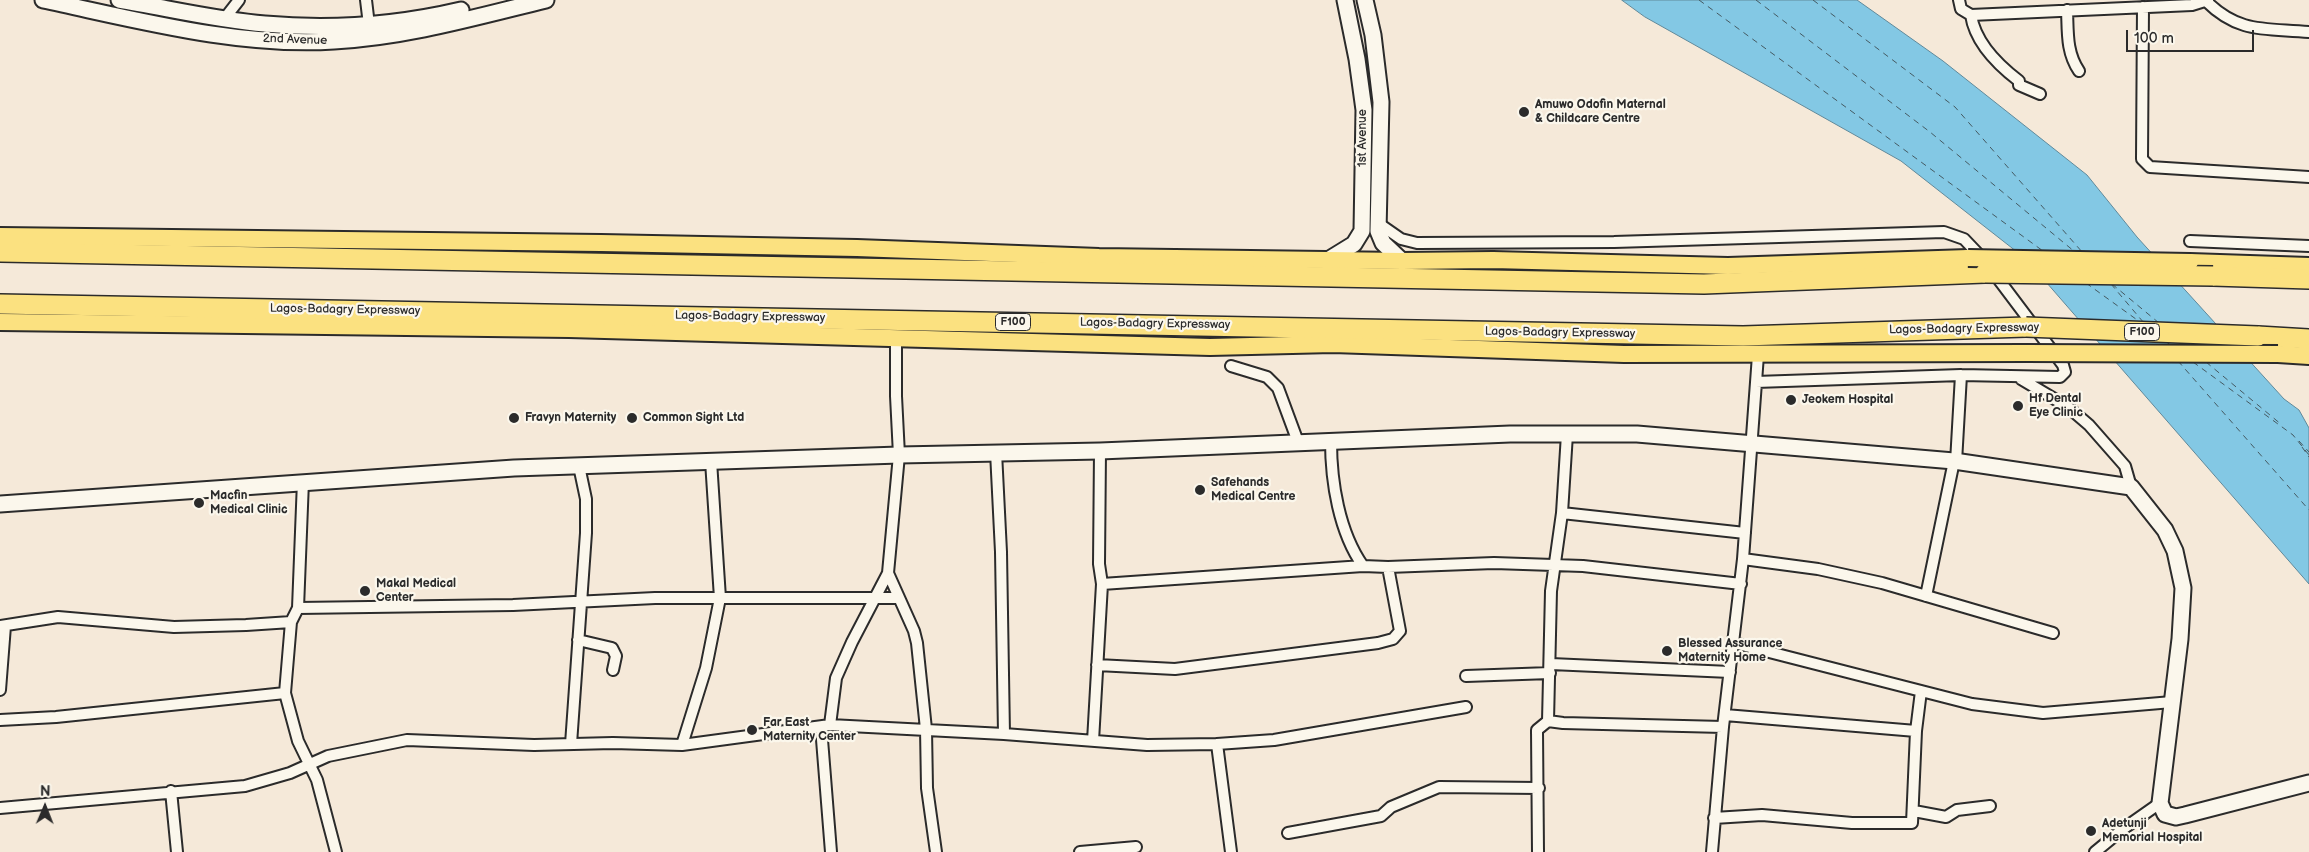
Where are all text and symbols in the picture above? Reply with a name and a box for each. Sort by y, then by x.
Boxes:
scale bar [2129,20,2256,52]
text: 100 m [2134,29,2174,48]
street label: 2nd Avenue [263,32,327,48]
place label: Amuwo Odofin Maternal & Childcare Centre [1535,98,1666,126]
marker: Amuwo Odofin Maternal & Childcare Centre [1517,105,1531,119]
street label: 1st Avenue [1356,109,1370,167]
street label: Lagos-Badagry Expressway [270,301,420,319]
street label: Lagos-Badagry Expressway [675,308,825,326]
road number: F100 [996,314,1030,331]
street label: Lagos-Badagry Expressway [1080,315,1230,333]
street label: Lagos-Badagry Expressway [1889,320,2039,338]
street label: Lagos-Badagry Expressway [1485,324,1635,342]
road number: F100 [2124,324,2160,341]
place label: Hf Dental Eye Clinic [2029,392,2083,420]
marker: Jeokem Hospital [1784,393,1798,407]
place label: Jeokem Hospital [1802,393,1893,407]
marker: Hf Dental Eye Clinic [2011,399,2025,413]
marker: Fravyn Maternity [507,411,521,425]
place label: Fravyn Maternity [525,411,616,425]
marker: Common Sight Ltd [625,411,639,425]
place label: Common Sight Ltd [643,411,744,425]
place label: Safehands Medical Centre [1211,476,1295,504]
marker: Safehands Medical Centre [1193,483,1207,497]
place label: Macfin Medical Clinic [210,489,288,517]
marker: Macfin Medical Clinic [192,496,206,510]
place label: Makal Medical Center [376,577,456,605]
marker: Makal Medical Center [358,584,372,598]
place label: Blessed Assurance Maternity Home [1678,637,1782,665]
marker: Blessed Assurance Maternity Home [1660,644,1674,658]
place label: Far East Maternity Center [763,716,856,744]
marker: Far East Maternity Center [745,723,759,737]
north arrow [20,782,70,832]
text: N [40,783,51,800]
place label: Adetunji Memorial Hospital [2102,817,2202,845]
marker: Adetunji Memorial Hospital [2084,824,2098,838]

